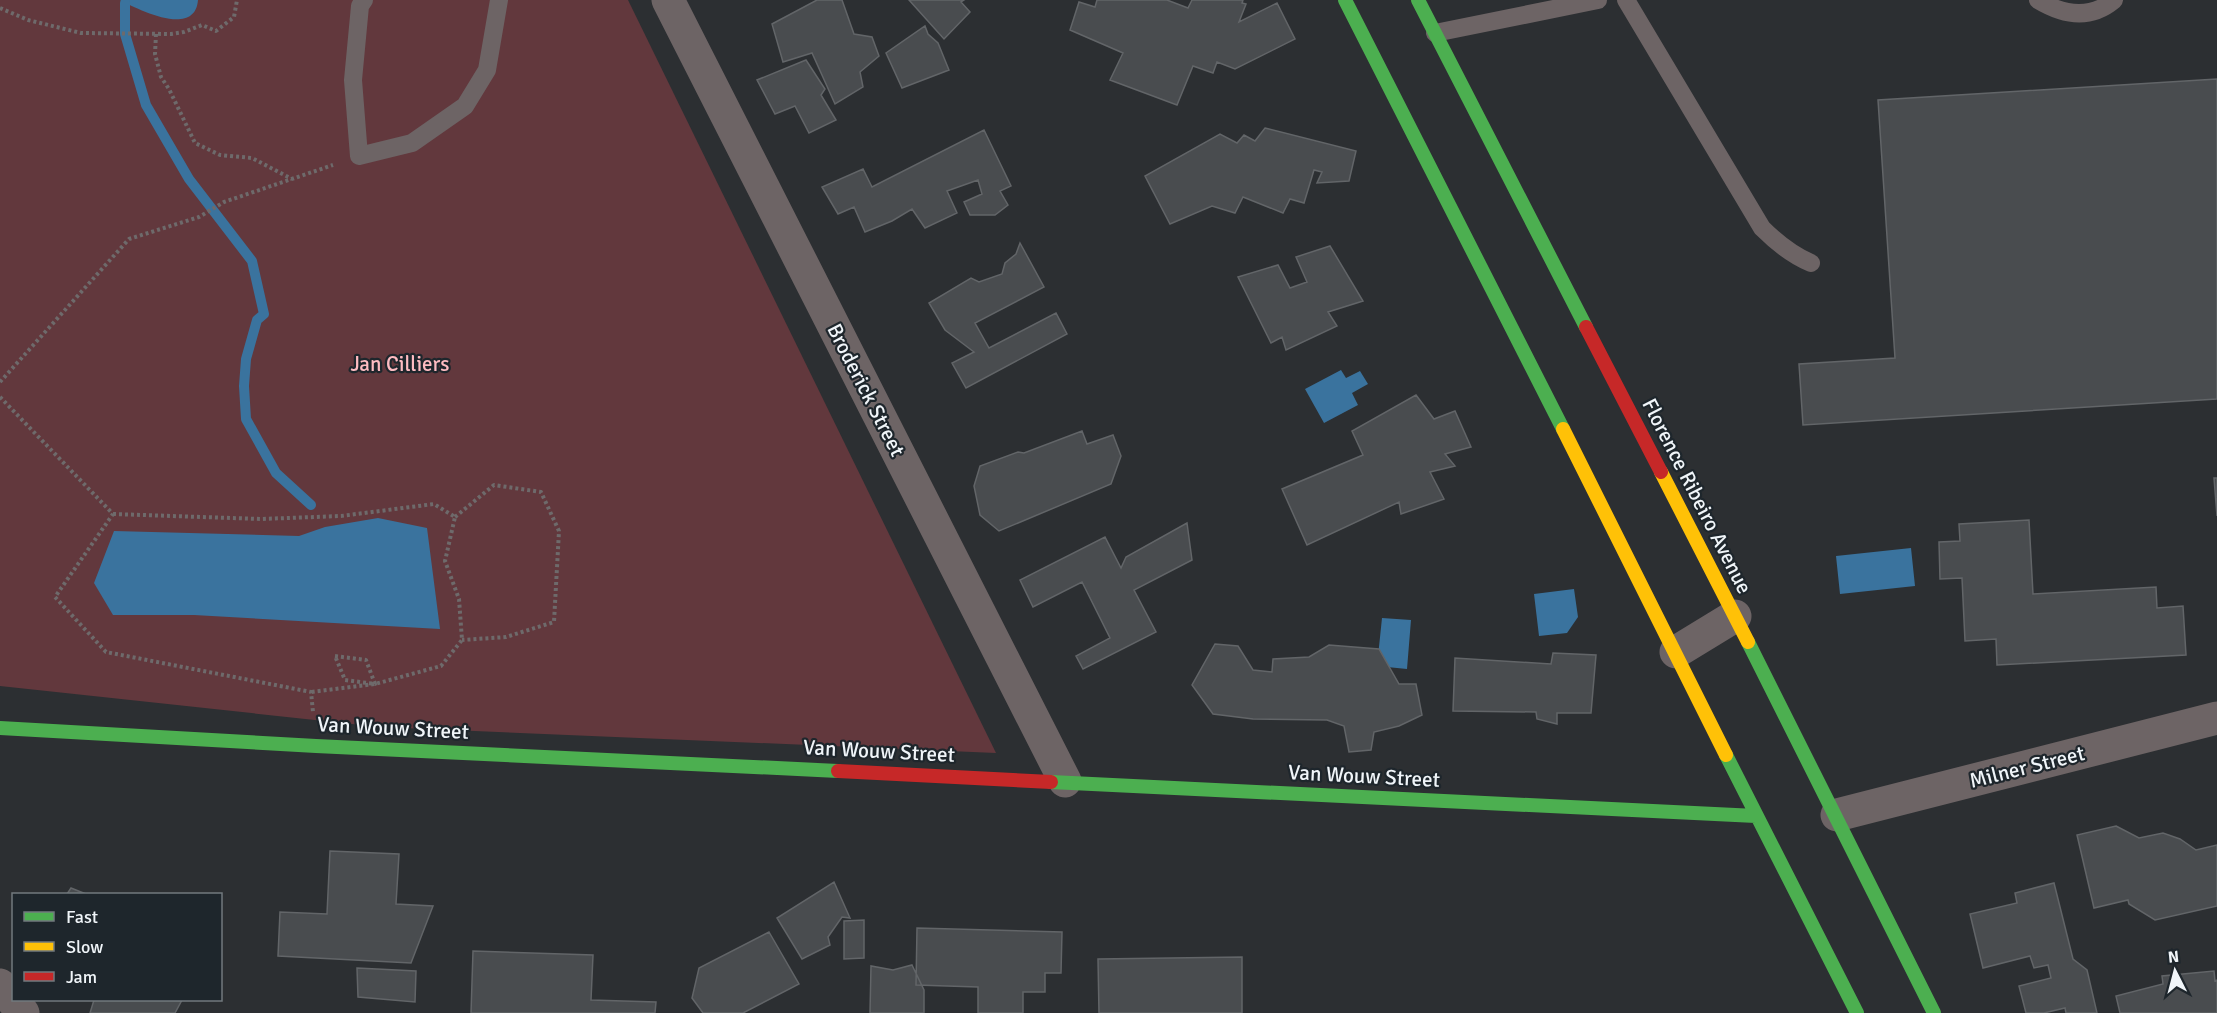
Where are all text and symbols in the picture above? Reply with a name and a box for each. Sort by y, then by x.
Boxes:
street label: Broderick Street [821,319,911,461]
park label: Jan Cilliers [350,351,450,377]
street label: Florence Ribeiro Avenue [1636,394,1758,598]
street label: Van Wouw Street [316,711,470,745]
street label: Van Wouw Street [802,734,956,768]
street label: Milner Street [1967,740,2087,794]
street label: Van Wouw Street [1287,759,1441,793]
legend [12,893,222,1001]
text: Fast [66,906,98,928]
text: Slow [66,936,103,958]
north arrow [2145,941,2205,1001]
text: N [2167,947,2180,968]
text: Jam [66,966,97,988]

